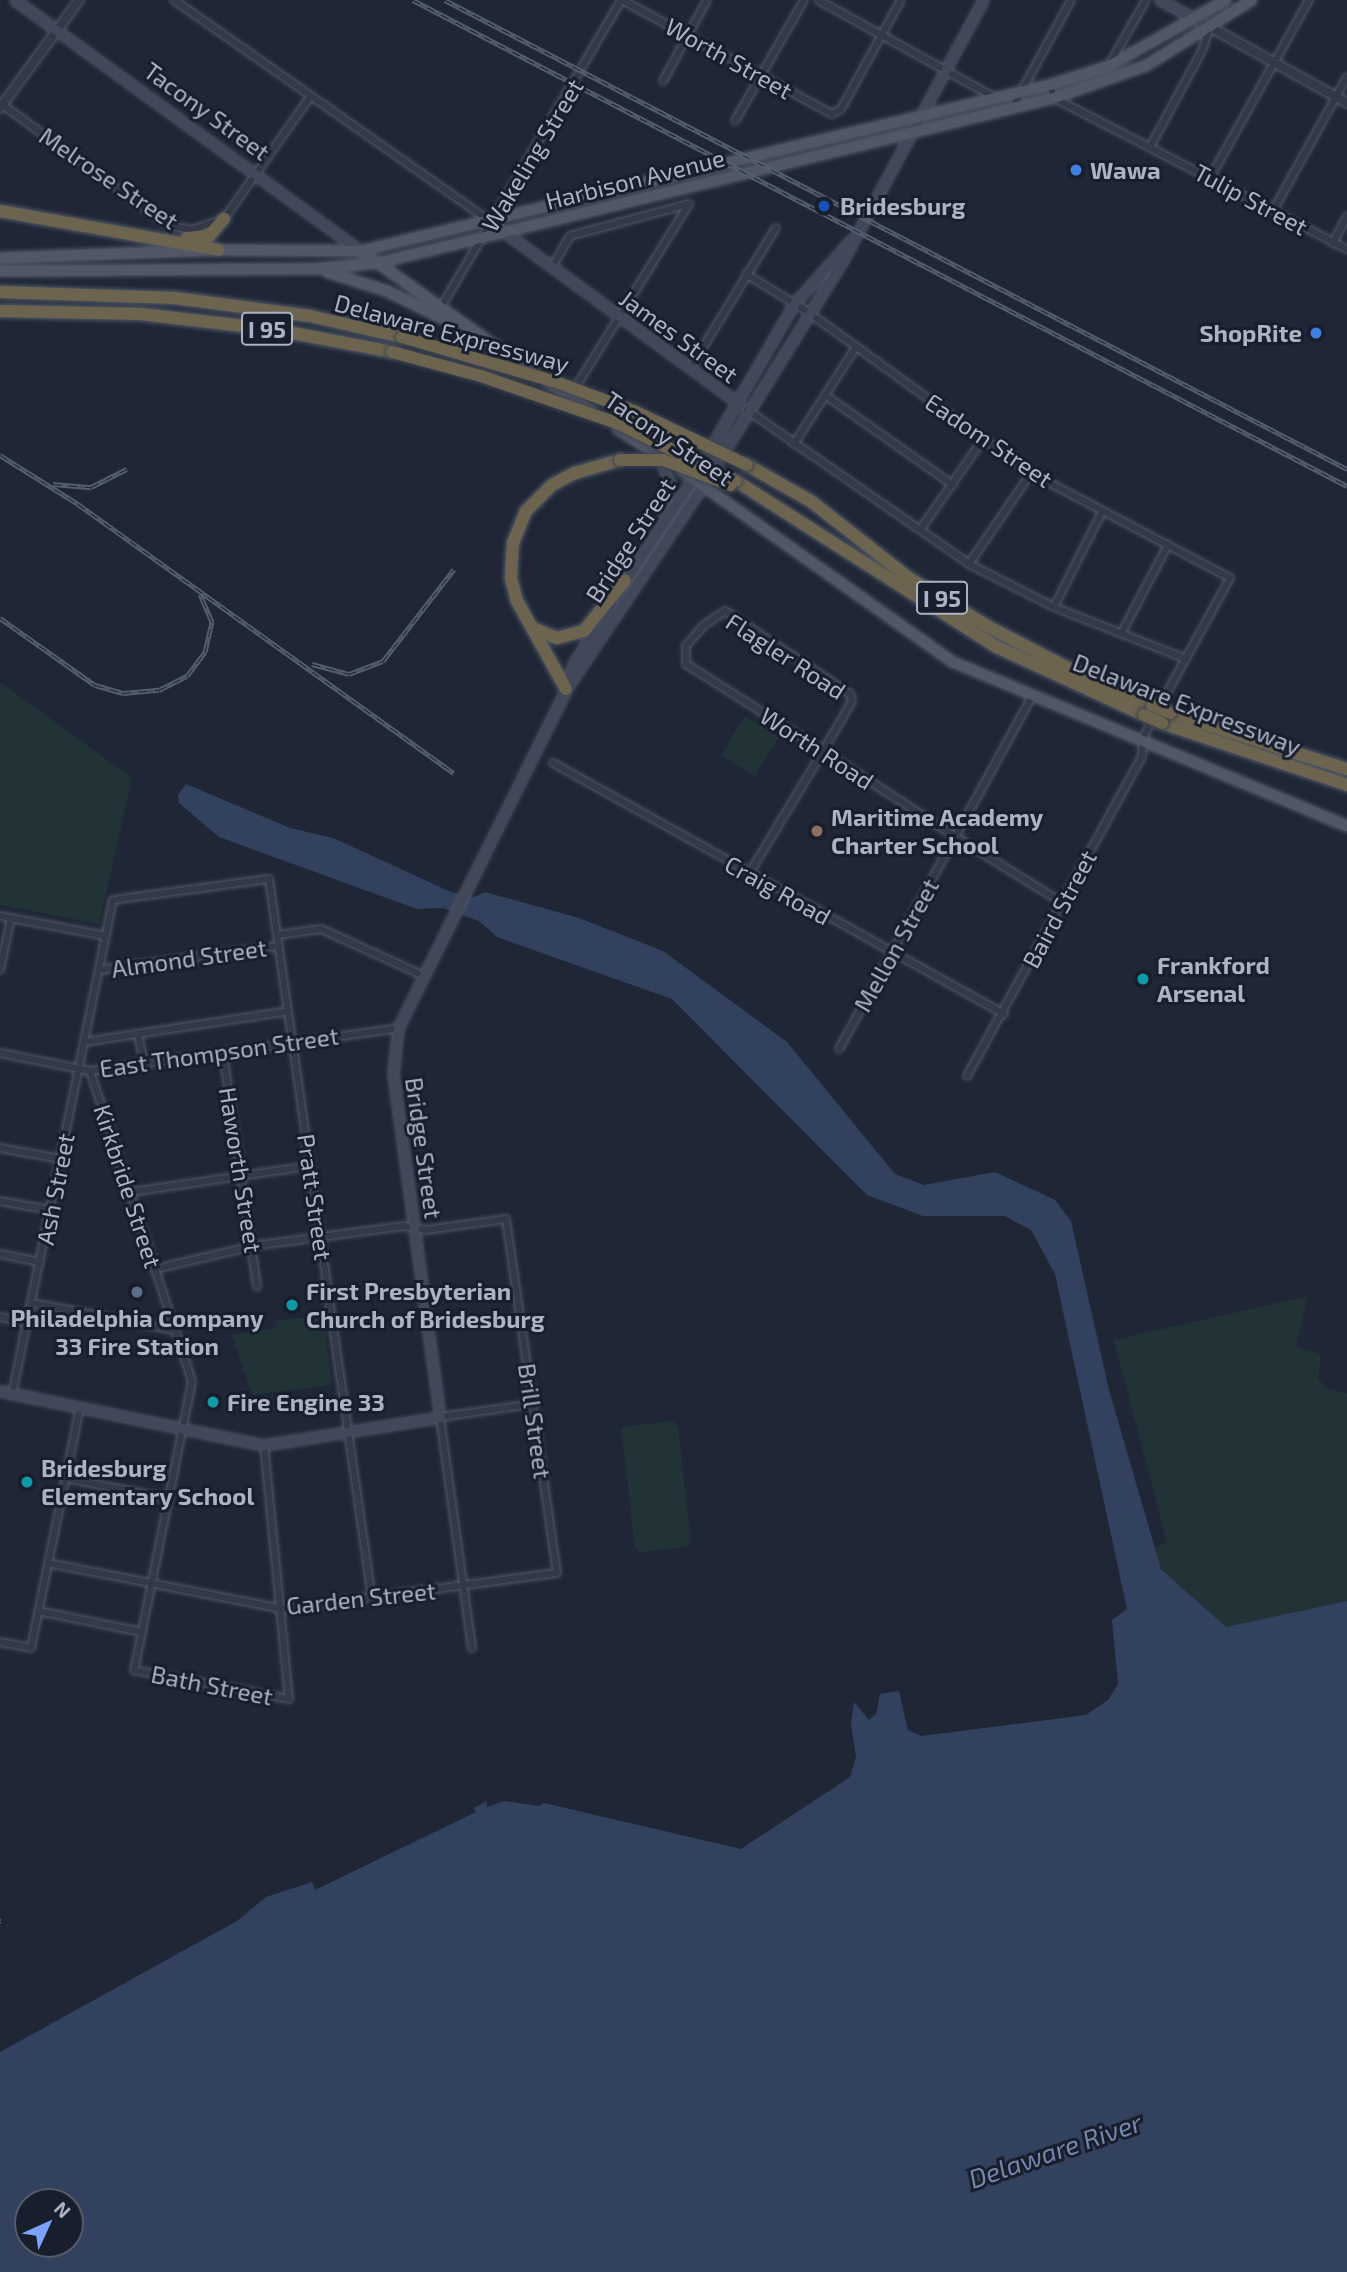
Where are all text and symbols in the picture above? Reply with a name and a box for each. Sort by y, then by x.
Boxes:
street label: Worth Street [660,11,798,105]
street label: Tacony Street [138,56,276,166]
street label: Wakeling Street [475,74,589,236]
street label: Melrose Street [34,121,184,235]
street label: Harbison Avenue [542,143,728,215]
place label: Wawa [1090,156,1161,184]
street label: Tulip Street [1189,157,1313,241]
marker: Wawa [1068,162,1084,178]
place label: Bridesburg [840,192,965,220]
marker: Bridesburg [814,196,834,216]
street label: James Street [614,283,744,389]
street label: Delaware Expressway [332,288,572,378]
road number: I 95 [241,310,293,348]
place label: ShopRite [1199,319,1302,347]
marker: ShopRite [1308,325,1324,341]
street label: Tacony Street [599,384,739,492]
street label: Eadom Street [920,387,1058,493]
street label: Bridge Street [579,472,681,608]
road number: I 95 [916,578,968,618]
street label: Flagler Road [721,607,851,705]
street label: Delaware Expressway [1069,647,1305,761]
street label: Worth Road [755,701,879,795]
place label: Maritime Academy Charter School [831,803,1044,859]
marker: Maritime Academy Charter School [809,823,825,839]
street label: Baird Street [1016,845,1102,973]
street label: Craig Road [720,849,836,931]
street label: Mellon Street [848,873,944,1017]
street label: Almond Street [110,933,268,983]
place label: Frankford Arsenal [1157,951,1270,1007]
marker: Frankford Arsenal [1135,971,1151,987]
street label: East Thompson Street [97,1021,341,1083]
street label: Bridge Street [400,1075,448,1221]
street label: Haworth Street [214,1085,268,1255]
street label: Kirkbride Street [88,1101,168,1271]
street label: Ash Street [30,1131,80,1247]
street label: Pratt Street [292,1132,338,1262]
place label: First Presbyterian Church of Bridesburg [306,1277,545,1333]
marker: Philadelphia Company 33 Fire Station [129,1284,145,1300]
marker: First Presbyterian Church of Bridesburg [284,1297,300,1313]
place label: Philadelphia Company 33 Fire Station [11,1304,263,1360]
street label: Brill Street [513,1361,557,1481]
place label: Fire Engine 33 [227,1388,385,1416]
marker: Fire Engine 33 [205,1394,221,1410]
place label: Bridesburg Elementary School [41,1454,255,1510]
marker: Bridesburg Elementary School [19,1474,35,1490]
street label: Garden Street [285,1576,437,1620]
street label: Bath Street [149,1659,275,1711]
water label: Delaware River [964,2106,1146,2194]
north arrow [14,2188,84,2258]
text: N [50,2196,76,2222]

